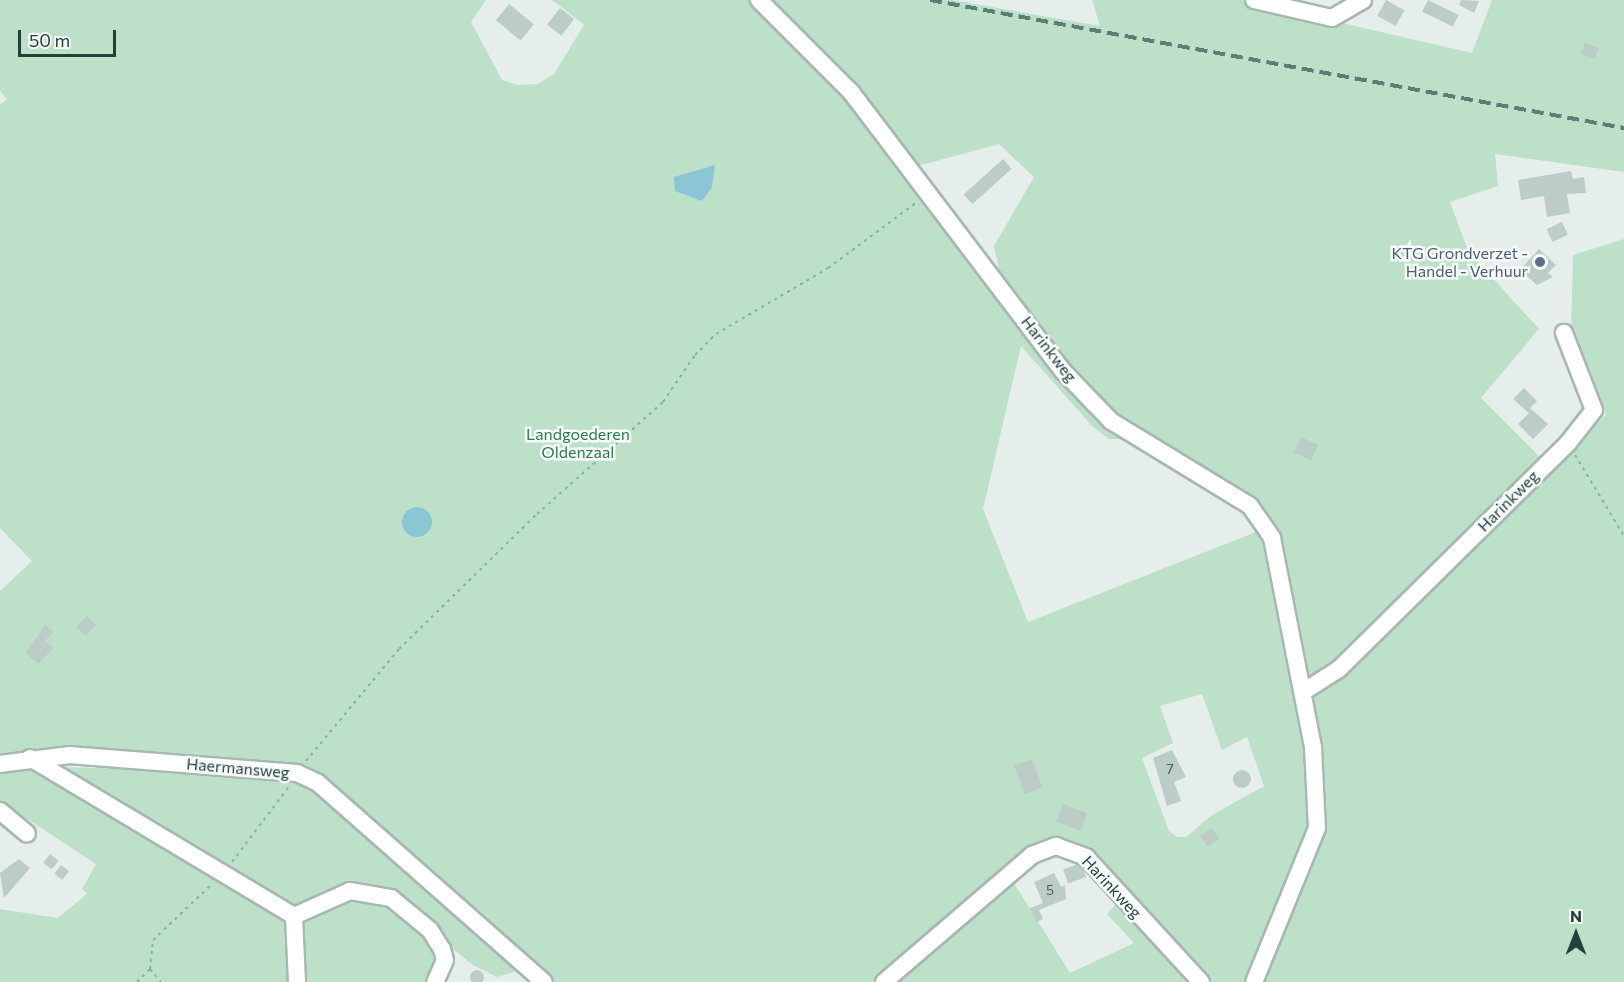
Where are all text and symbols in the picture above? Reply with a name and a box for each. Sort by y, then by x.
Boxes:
scale bar [21,18,118,56]
text: 50 m [29,29,70,51]
place label: KTG Grondverzet - Handel - Verhuur [1392,243,1528,281]
marker: KTG Grondverzet - Handel - Verhuur [1533,255,1547,269]
street label: Harinkweg [1017,312,1081,386]
park label: Landgoederen Oldenzaal [526,424,630,462]
street label: Harinkweg [1474,467,1542,535]
street label: Haermansweg [186,754,290,782]
house number: 7 [1166,761,1174,777]
street label: Harinkweg [1078,852,1146,922]
house number: 5 [1046,882,1054,898]
north arrow [1546,904,1606,964]
text: N [1570,906,1582,925]

